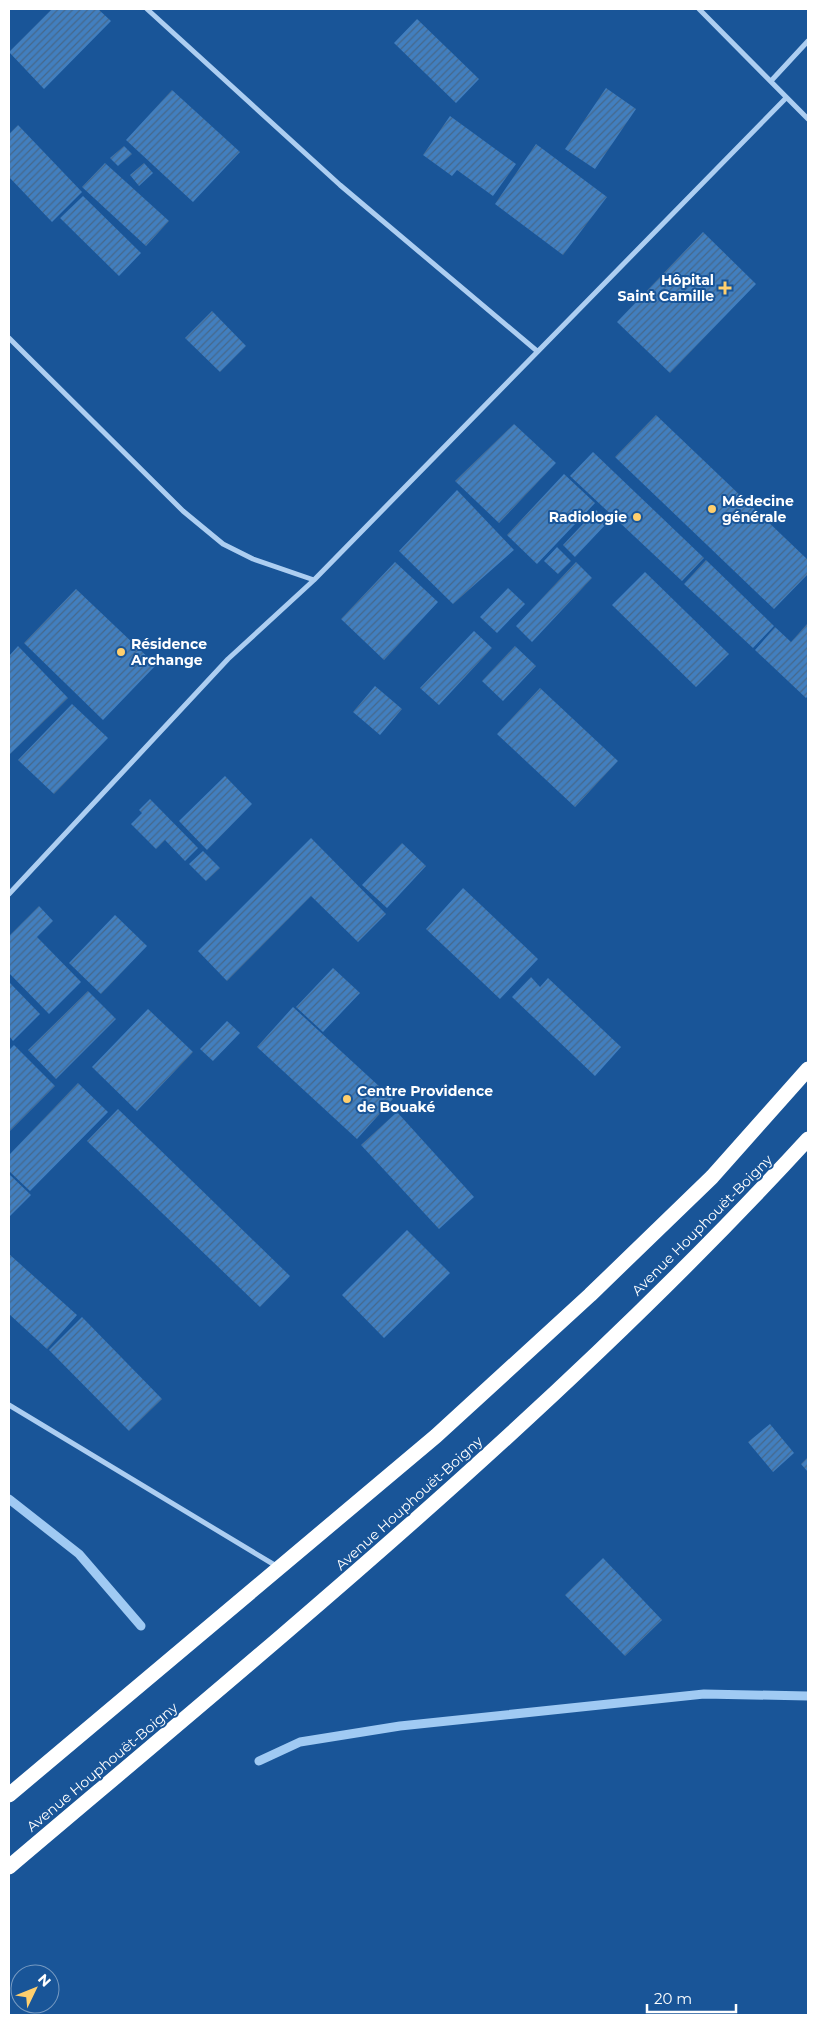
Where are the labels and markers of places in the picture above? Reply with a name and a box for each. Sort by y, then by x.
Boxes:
place label: Hôpital Saint Camille [618,271,714,305]
marker: Hôpital Saint Camille [718,281,732,295]
place label: Médecine générale [722,492,794,526]
marker: Médecine générale [706,503,718,515]
place label: Radiologie [549,508,627,526]
marker: Radiologie [631,511,643,523]
place label: Résidence Archange [130,635,207,669]
marker: Résidence Archange [115,646,127,658]
place label: Centre Providence de Bouaké [357,1082,493,1116]
marker: Centre Providence de Bouaké [341,1093,353,1105]

